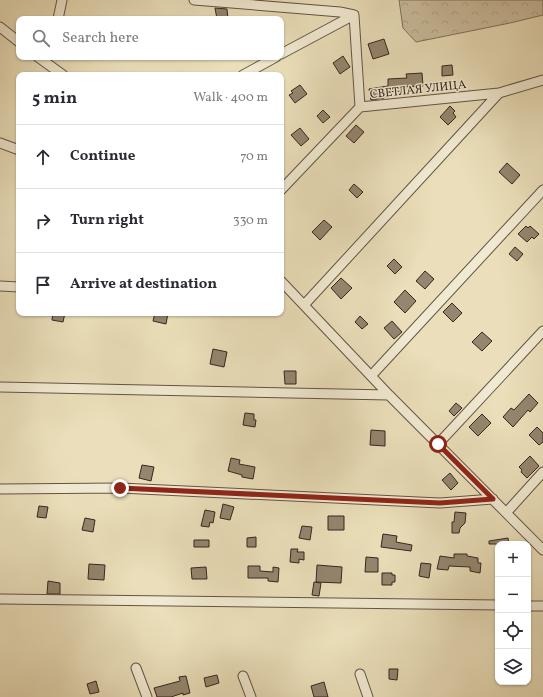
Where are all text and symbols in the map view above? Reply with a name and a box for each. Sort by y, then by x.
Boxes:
search box [16,16,284,60]
icon: search [30,27,52,49]
text: Search here [62,28,139,49]
street label: СВЕТЛАЯ УЛИЦА [369,77,468,103]
text: 5 min [32,87,77,110]
text: Walk · 400 m [193,89,268,107]
icon: ahead [32,146,54,168]
text: Continue [70,146,135,167]
text: 70 m [240,148,268,166]
icon: right [32,210,54,232]
text: Turn right [70,210,144,231]
text: 330 m [233,212,268,230]
icon: arrive [32,274,54,296]
text: Arrive at destination [70,274,217,295]
route start [429,435,447,453]
route end [111,479,129,497]
map controls [495,541,531,685]
button: + [495,541,531,577]
button: − [495,577,531,613]
button: locate [495,613,531,649]
button: layers [495,649,531,685]

